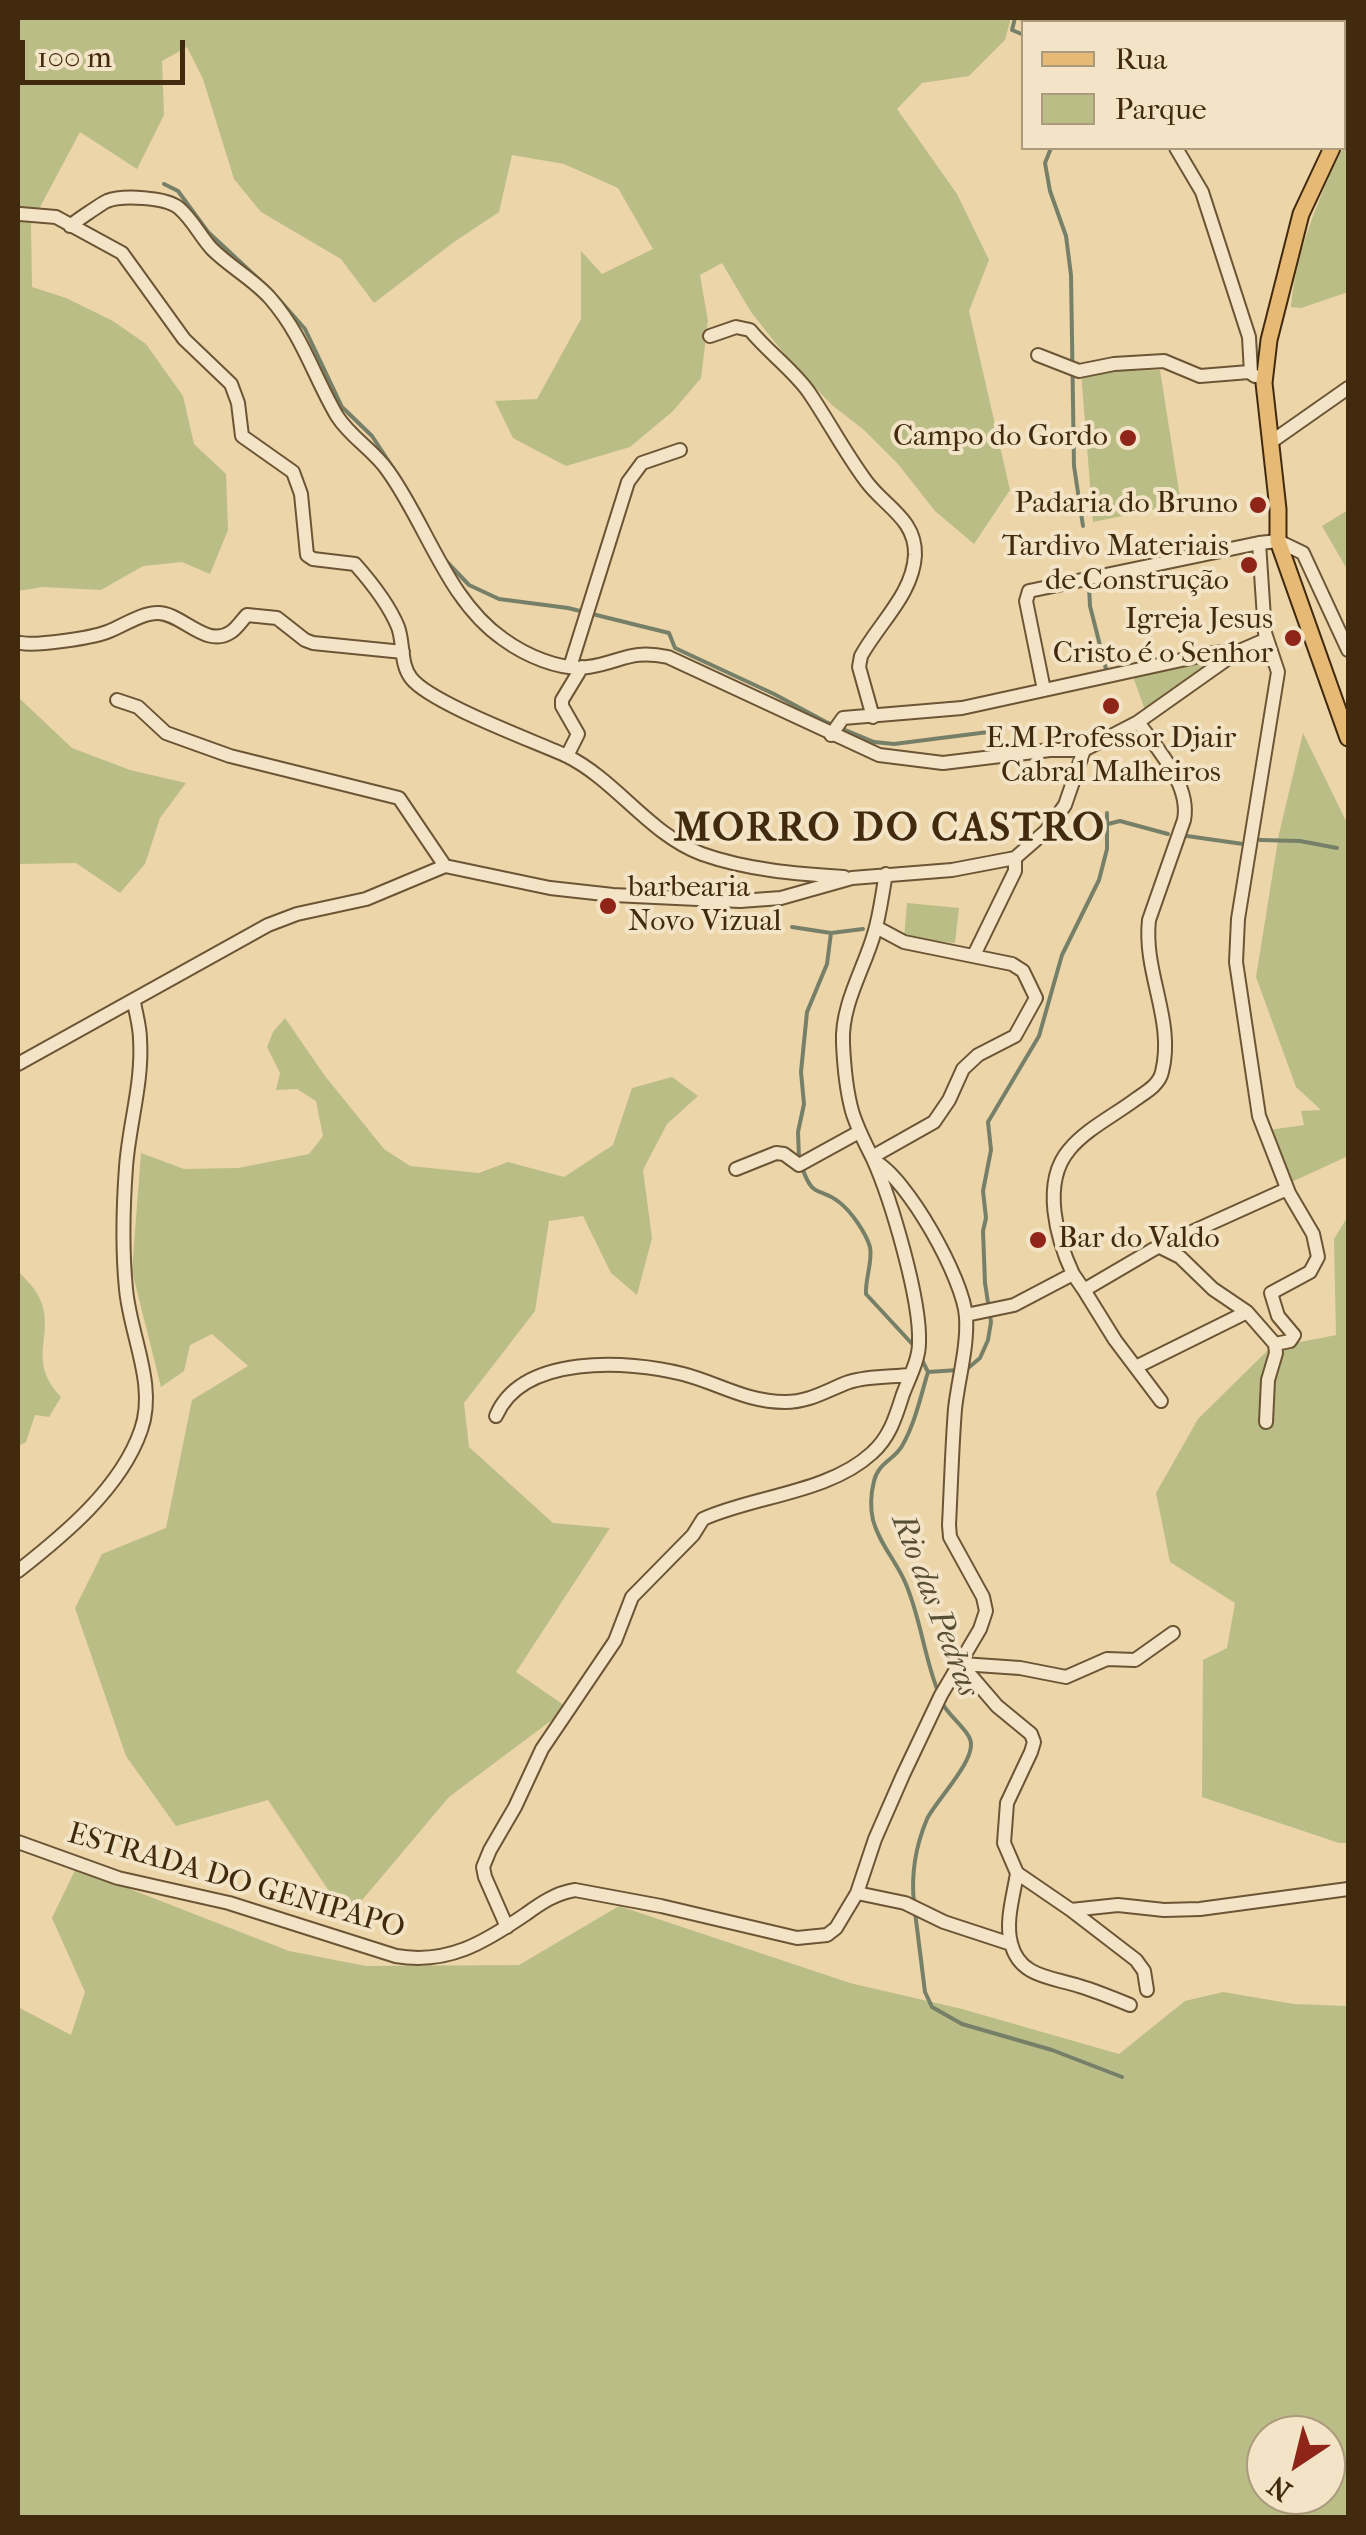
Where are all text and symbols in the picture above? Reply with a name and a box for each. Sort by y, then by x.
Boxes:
scale bar [25,20,190,82]
legend [1021,20,1346,150]
text: 100 m [37,40,112,75]
text: Rua [1115,42,1167,77]
text: Parque [1115,92,1207,127]
place label: Campo do Gordo [893,420,1108,456]
marker: Campo do Gordo [1117,427,1139,449]
place label: Padaria do Bruno [1014,487,1238,523]
marker: Padaria do Bruno [1247,494,1269,516]
place label: Tardivo Materiais de Construção [1002,530,1229,600]
marker: Tardivo Materiais de Construção [1238,554,1260,576]
place label: Igreja Jesus Cristo é o Senhor [1053,603,1273,674]
marker: Igreja Jesus Cristo é o Senhor [1282,627,1304,649]
marker: E.M Professor Djair Cabral Malheiros [1100,695,1122,717]
place label: E.M Professor Djair Cabral Malheiros [986,722,1236,792]
district label: MORRO DO CASTRO [674,806,1106,854]
place label: barbearia Novo Vizual [628,871,782,942]
marker: barbearia Novo Vizual [597,895,619,917]
place label: Bar do Valdo [1058,1222,1220,1258]
marker: Bar do Valdo [1027,1229,1049,1251]
water label: Rio das Pedras [882,1509,986,1703]
street label: ESTRADA DO GENIPAPO [63,1817,409,1947]
north arrow [1246,2415,1346,2515]
text: N [1261,2469,1298,2508]

